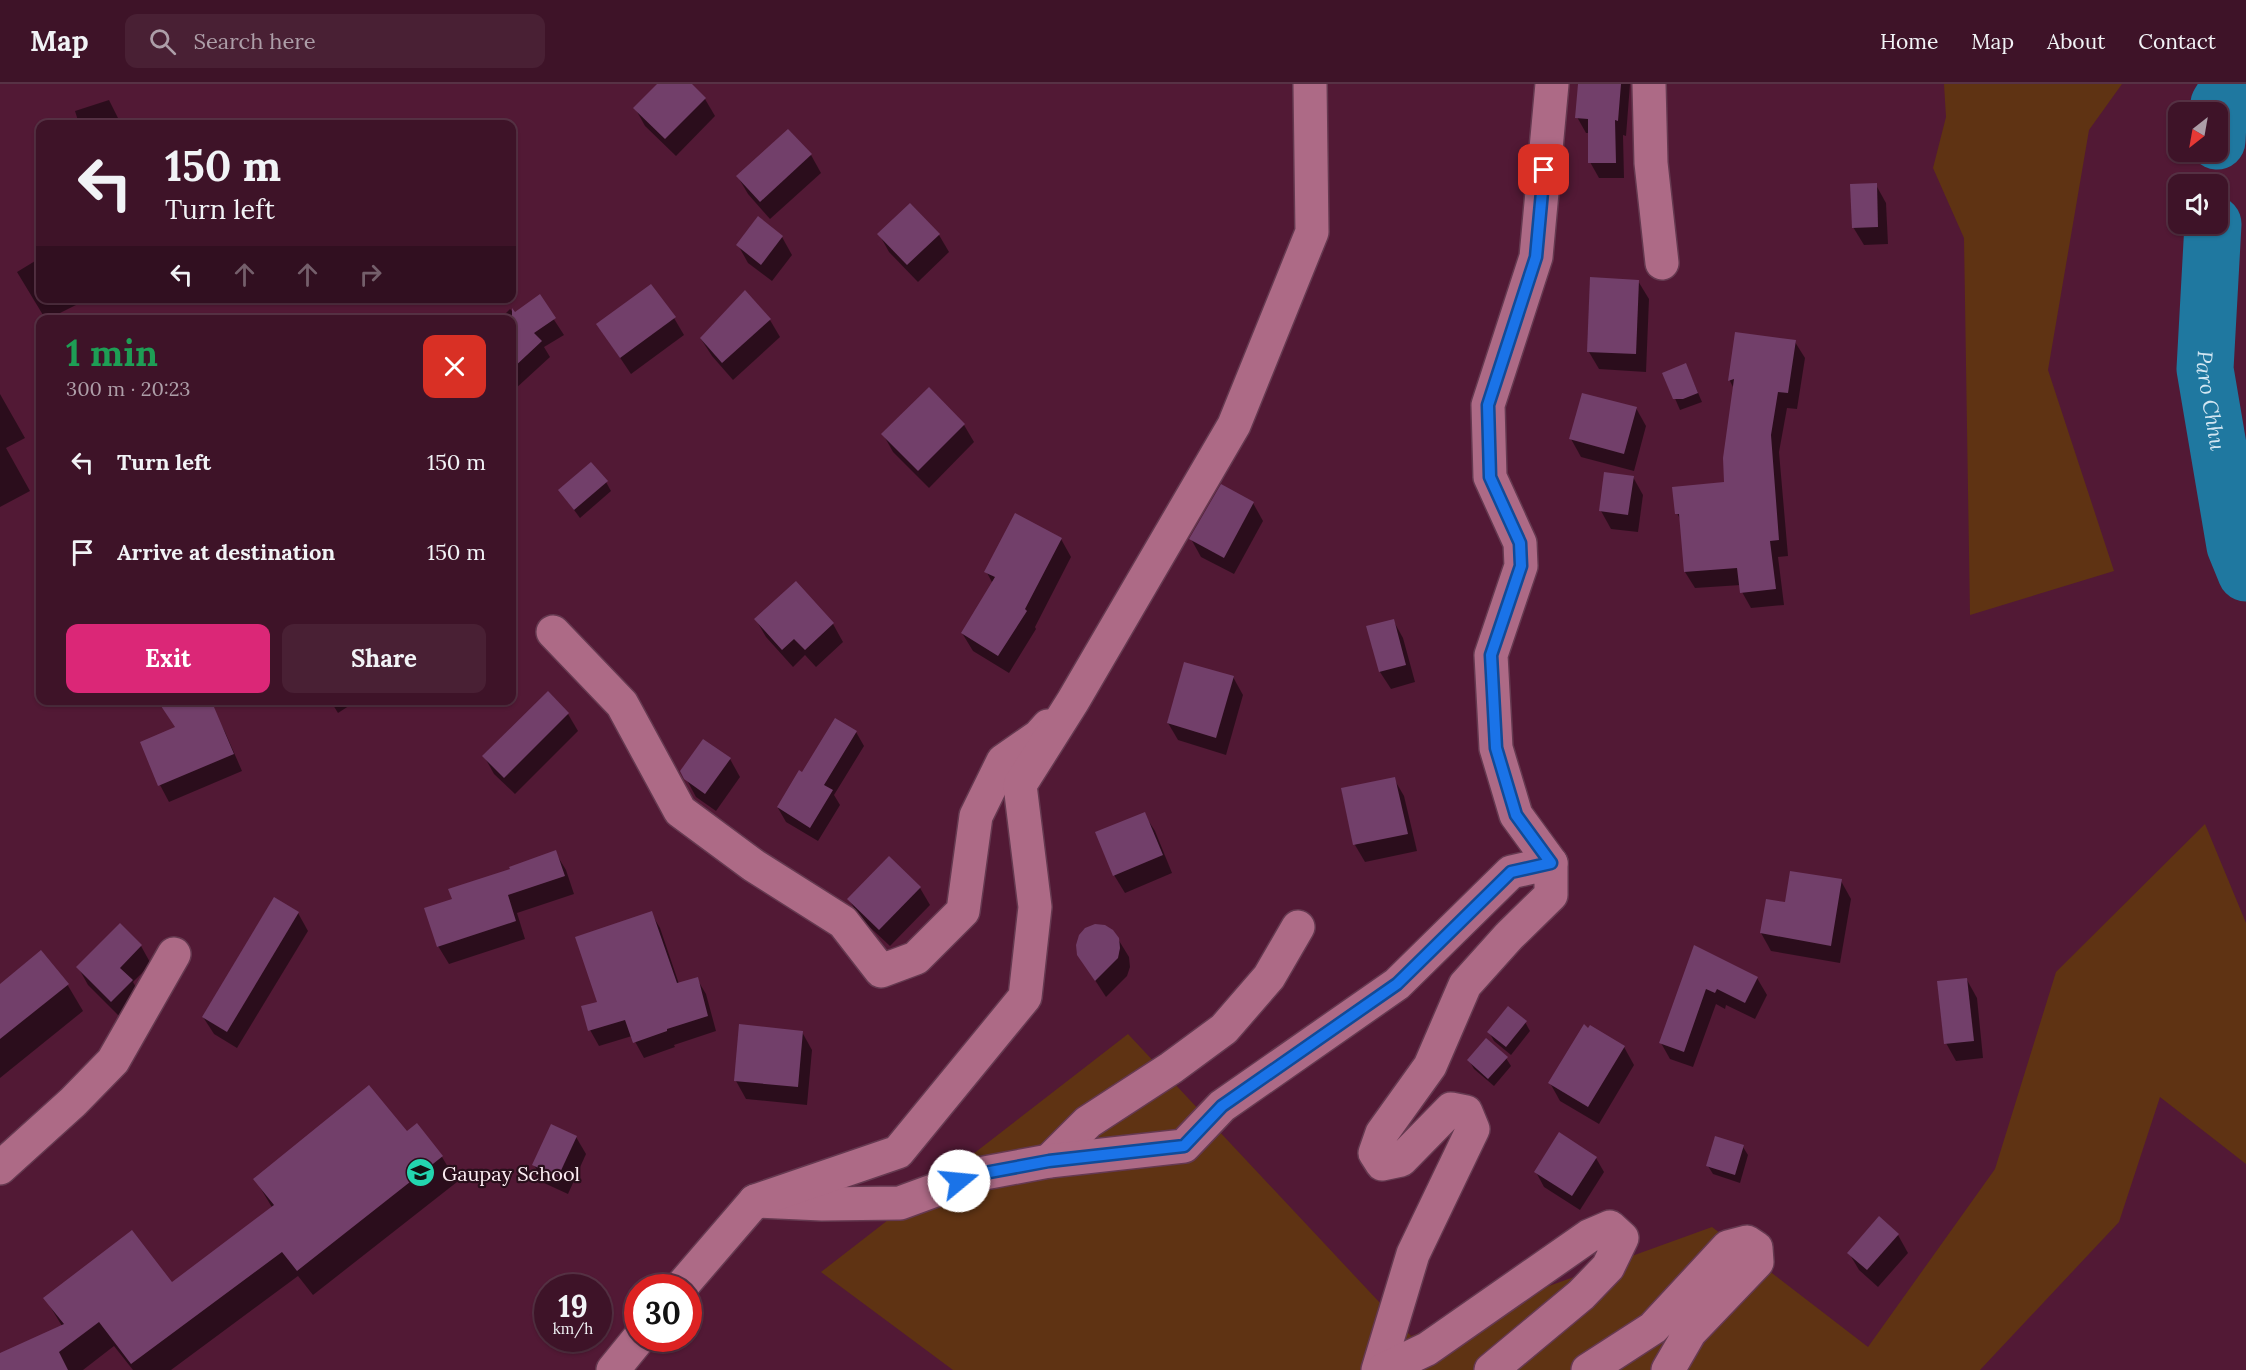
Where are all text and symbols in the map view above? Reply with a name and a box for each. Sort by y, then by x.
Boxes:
search box [125,14,545,68]
text: Map [30,23,89,59]
icon: search [146,25,179,58]
text: Search here [194,27,316,55]
text: Home [1880,28,1938,55]
text: Map [1971,28,2014,55]
text: About [2047,28,2105,55]
text: Contact [2138,28,2216,55]
north arrow [2168,102,2228,162]
map controls [2168,102,2228,234]
text: 150 m [165,139,281,193]
icon: left [66,144,144,222]
pin [1518,144,1569,195]
icon: arrive [1527,153,1560,186]
button: sound [2168,174,2228,234]
text: Turn left [165,192,275,226]
icon: left [165,258,198,291]
icon: ahead [228,258,261,291]
icon: ahead [291,258,324,291]
icon: right [354,258,387,291]
text: 1 min [66,330,158,376]
button: close [423,335,486,398]
water label: Paro Chhu [2191,350,2232,453]
text: 300 m · 20:23 [66,376,190,401]
icon: left [66,446,99,479]
text: Turn left [117,448,211,476]
text: 150 m [427,448,486,476]
icon: arrive [66,536,99,569]
text: Arrive at destination [117,538,335,566]
text: 150 m [427,538,486,566]
button: Exit [66,624,270,693]
button: Share [282,624,486,693]
position arrow [927,1149,991,1213]
school or university icon: Gaupay School [405,1157,437,1189]
place label: Gaupay School [442,1161,580,1186]
speed limit sign: 30 [624,1274,702,1352]
text: 19 [558,1287,588,1325]
text: km/h [553,1319,593,1338]

